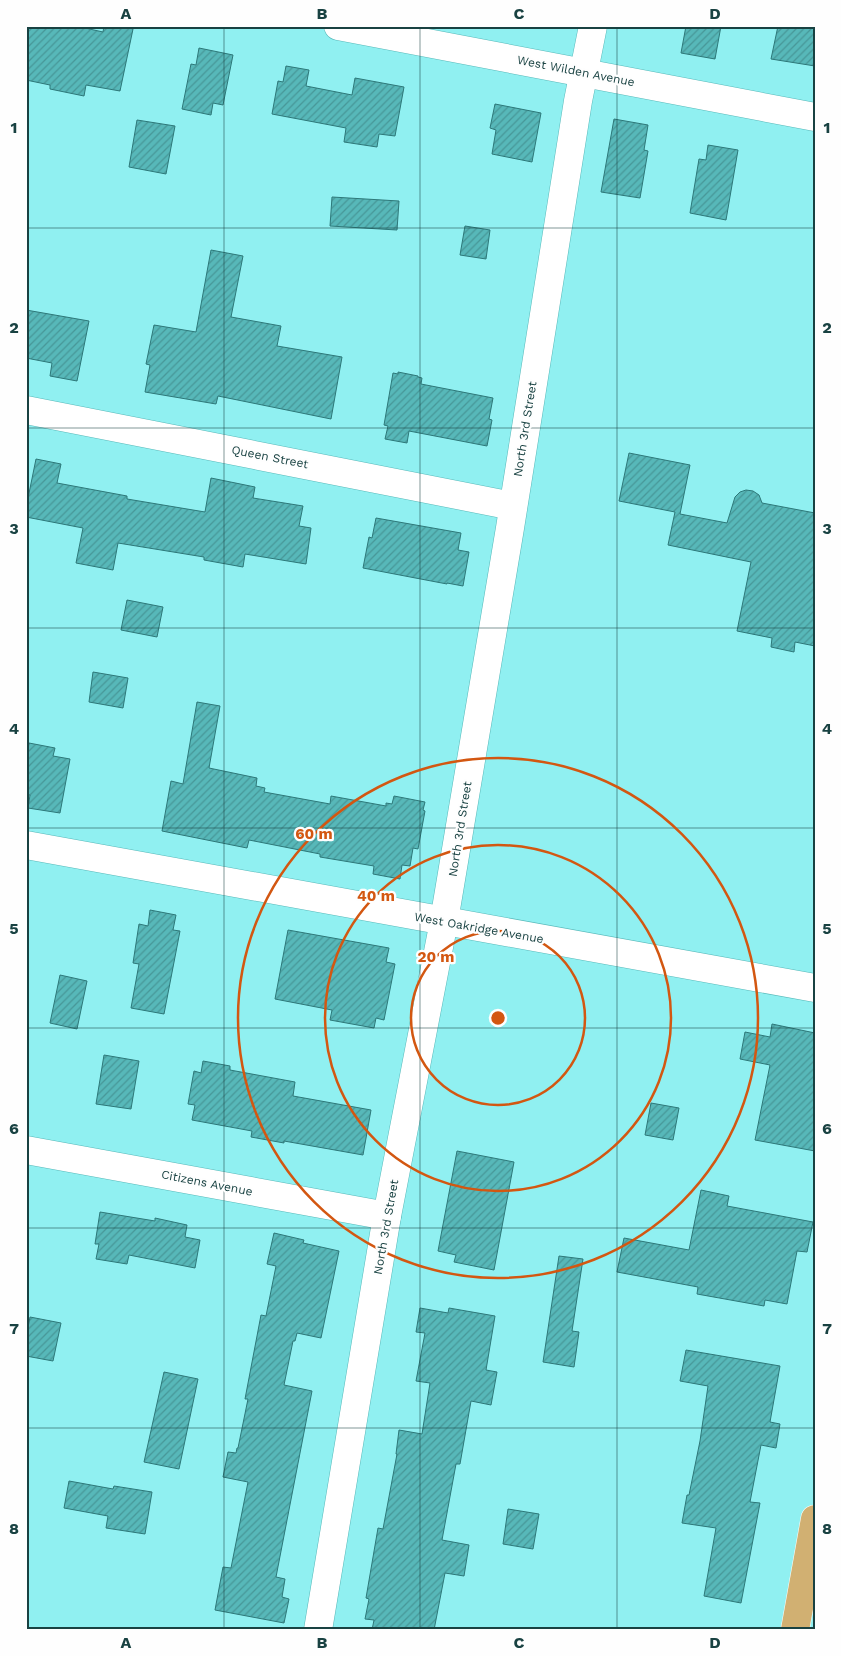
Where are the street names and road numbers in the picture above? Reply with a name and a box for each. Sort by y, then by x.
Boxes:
street label: West Wilden Avenue [516,53,636,89]
street label: North 3rd Street [511,380,539,478]
street label: Queen Street [230,443,310,471]
street label: North 3rd Street [446,780,474,878]
street label: West Oakridge Avenue [413,910,545,946]
street label: Citizens Avenue [160,1167,254,1199]
street label: North 3rd Street [371,1178,401,1276]

